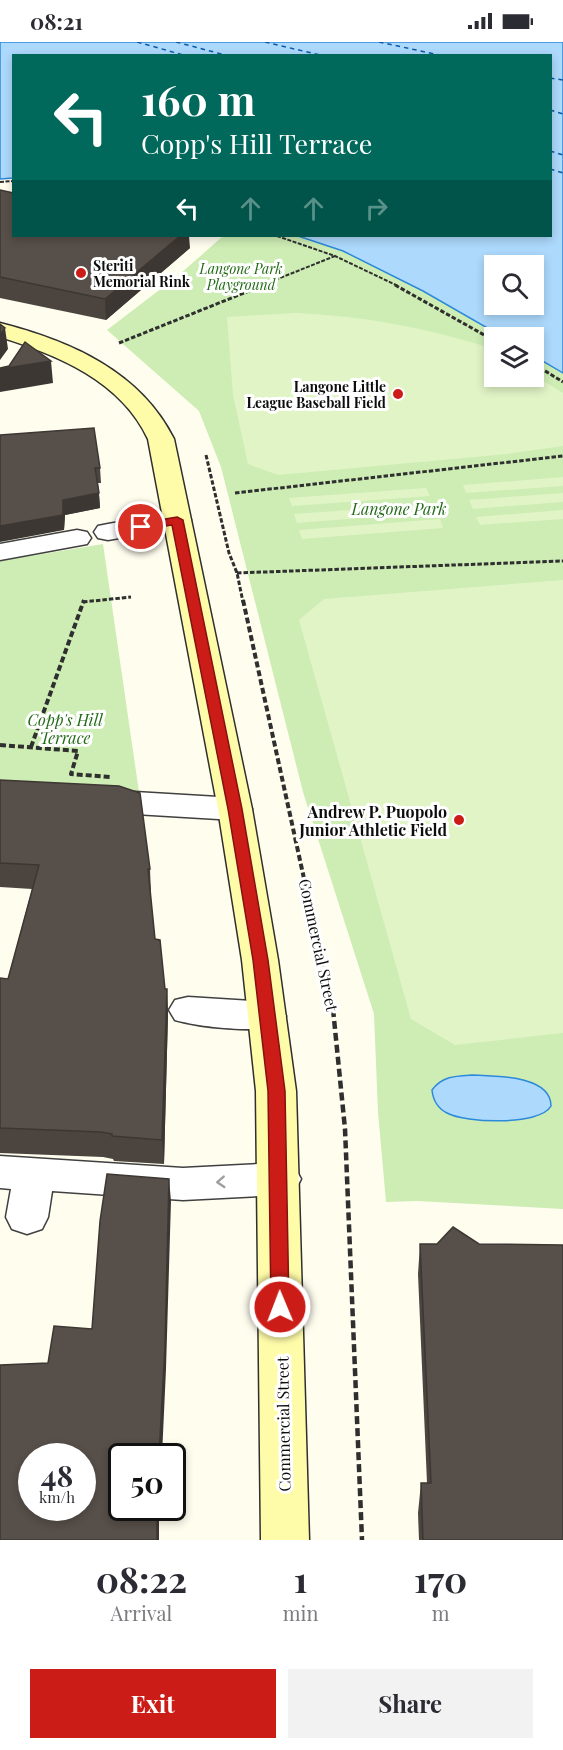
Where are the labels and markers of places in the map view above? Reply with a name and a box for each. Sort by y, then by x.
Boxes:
place label: Steriti Memorial Rink [93,256,191,291]
marker: Steriti Memorial Rink [74,266,88,280]
place label: Langone Little League Baseball Field [247,377,387,412]
marker: Langone Little League Baseball Field [391,387,405,401]
pin [115,501,166,552]
place label: Andrew P. Puopolo Junior Athletic Field [298,801,447,840]
marker: Andrew P. Puopolo Junior Athletic Field [452,813,466,827]

